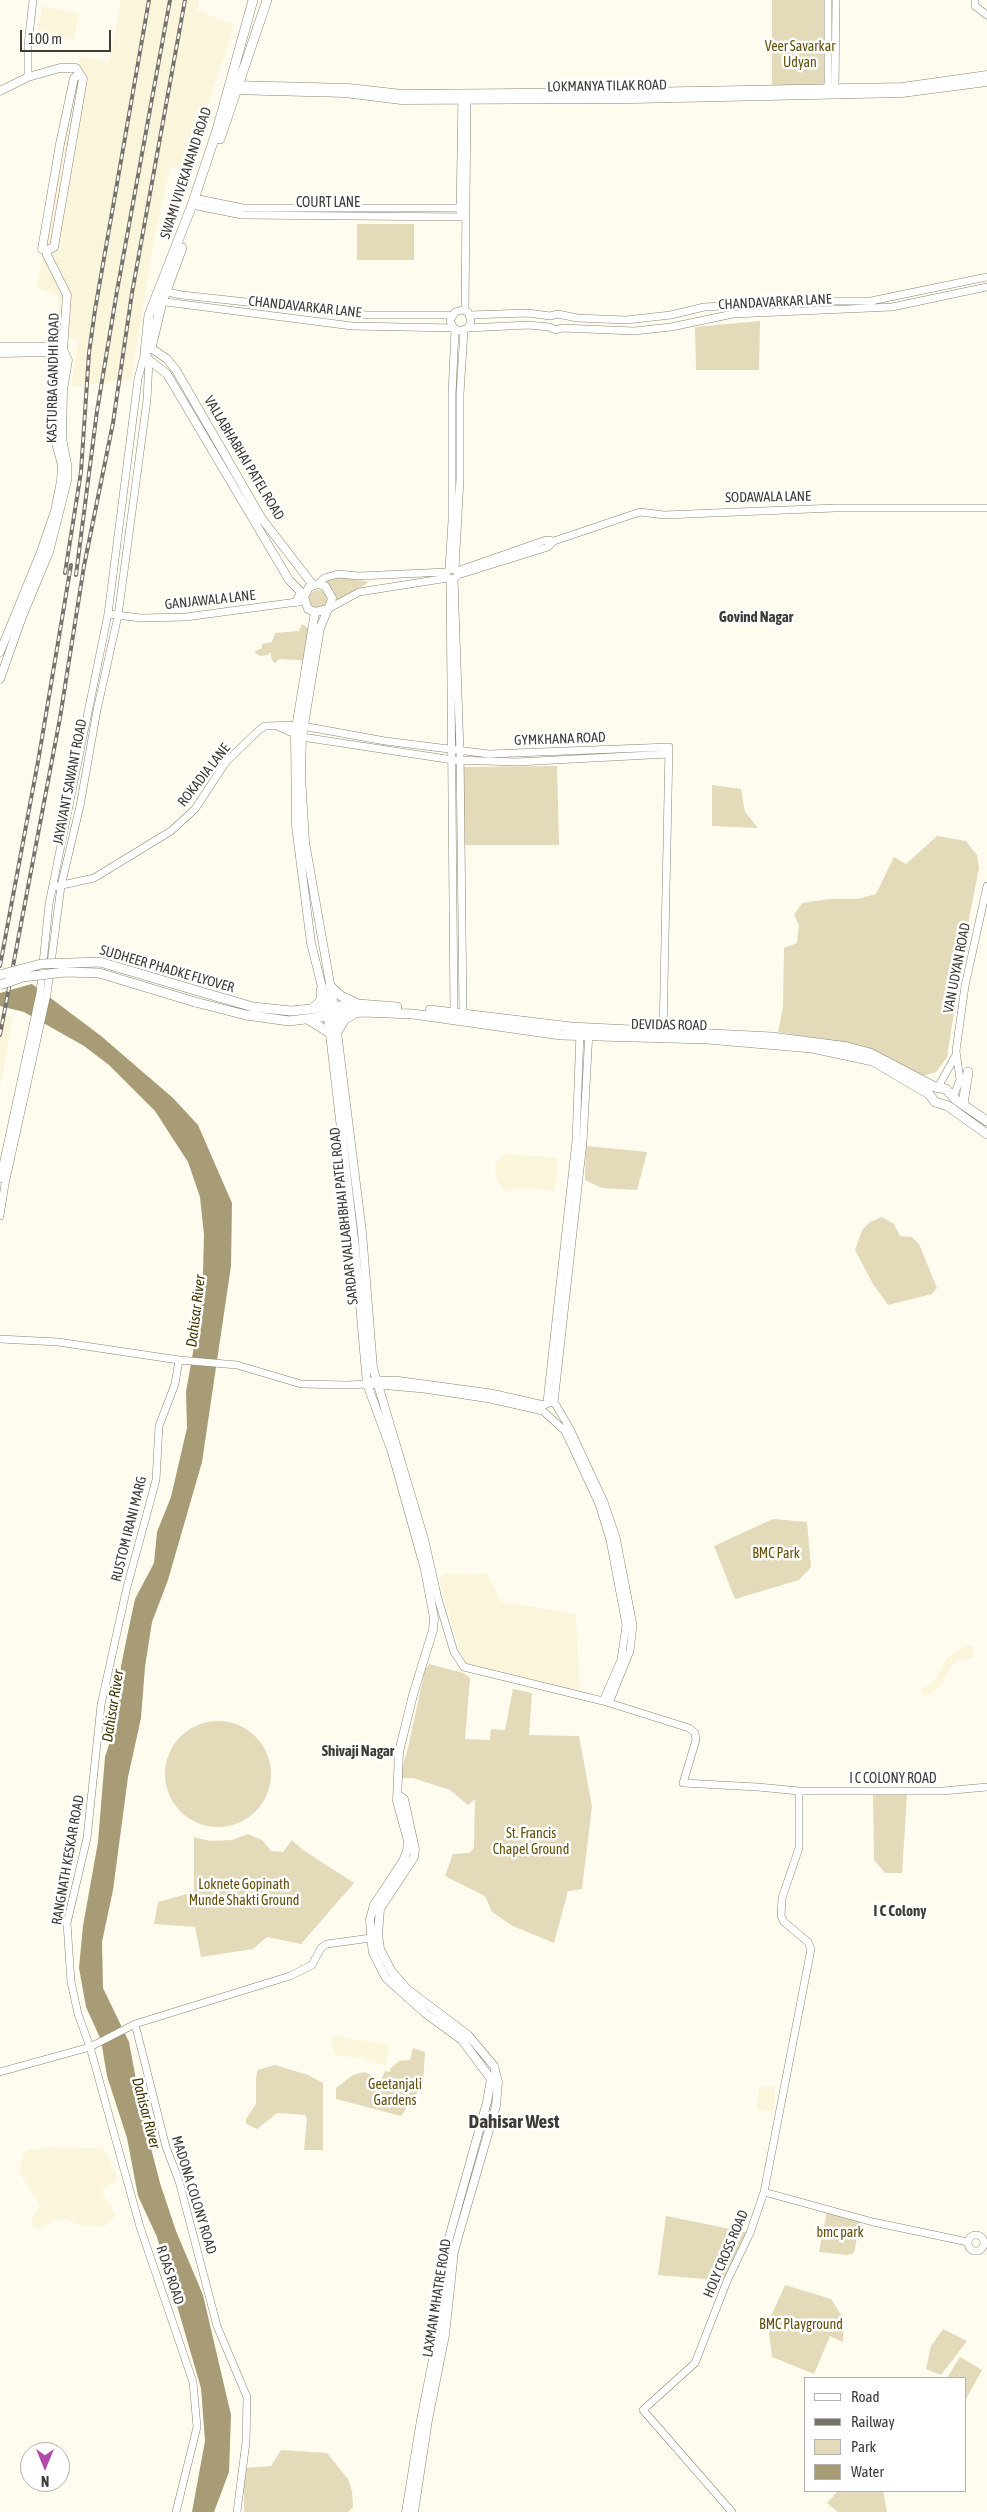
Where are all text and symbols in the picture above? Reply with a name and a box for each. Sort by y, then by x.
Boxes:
scale bar [22,20,114,52]
text: 100 m [28,30,62,47]
park label: Veer Savarkar Udyan [765,39,835,72]
street label: LOKMANYA TILAK ROAD [547,77,667,95]
street label: SWAMI VIVEKANAND ROAD [157,105,215,241]
street label: COURT LANE [296,195,360,211]
street label: CHANDAVARKAR LANE [718,291,832,313]
street label: CHANDAVARKAR LANE [248,293,362,321]
street label: KASTURBA GANDHI ROAD [43,313,63,443]
street label: VALLABHABHAI PATEL ROAD [200,393,288,523]
street label: SODAWALA LANE [725,488,811,506]
street label: GANJAWALA LANE [164,587,256,613]
district label: Govind Nagar [719,608,793,626]
street label: JAYAVANT SAWANT ROAD [50,718,90,846]
street label: GYMKHANA ROAD [514,729,606,749]
street label: ROKADIA LANE [174,740,234,810]
street label: VAN UDYAN ROAD [940,921,974,1015]
street label: SUDHEER PHADKE FLYOVER [98,942,236,996]
street label: DEVIDAS ROAD [631,1016,707,1034]
street label: SARDAR VALLABHBHAI PATEL ROAD [326,1127,362,1305]
water label: Dahisar River [183,1274,209,1348]
street label: RUSTOM IRANI MARG [108,1474,150,1584]
park label: BMC Park [752,1546,800,1562]
water label: Dahisar River [98,1669,128,1743]
district label: Shivaji Nagar [322,1742,394,1760]
street label: I C COLONY ROAD [849,1771,937,1787]
street label: RANGNATH KESKAR ROAD [48,1794,88,1926]
park label: St. Francis Chapel Ground [493,1826,569,1858]
park label: Loknete Gopinath Munde Shakti Ground [189,1877,299,1910]
district label: I C Colony [874,1902,926,1920]
water label: Dahisar River [128,2075,164,2151]
park label: Geetanjali Gardens [368,2077,422,2110]
district label: Dahisar West [469,2111,559,2133]
street label: MADONA COLONY ROAD [168,2134,220,2256]
street label: HOLY CROSS ROAD [700,2208,752,2300]
park label: bmc park [816,2225,864,2241]
street label: LAXMAN MHATRE ROAD [419,2238,455,2358]
street label: R DAS ROAD [153,2243,187,2307]
park label: BMC Playground [759,2317,843,2333]
legend [804,2377,967,2492]
text: Road [851,2388,880,2405]
text: Railway [851,2413,895,2430]
text: Park [851,2438,876,2455]
north arrow [20,2442,70,2492]
text: Water [851,2463,884,2480]
text: N [41,2473,49,2489]

